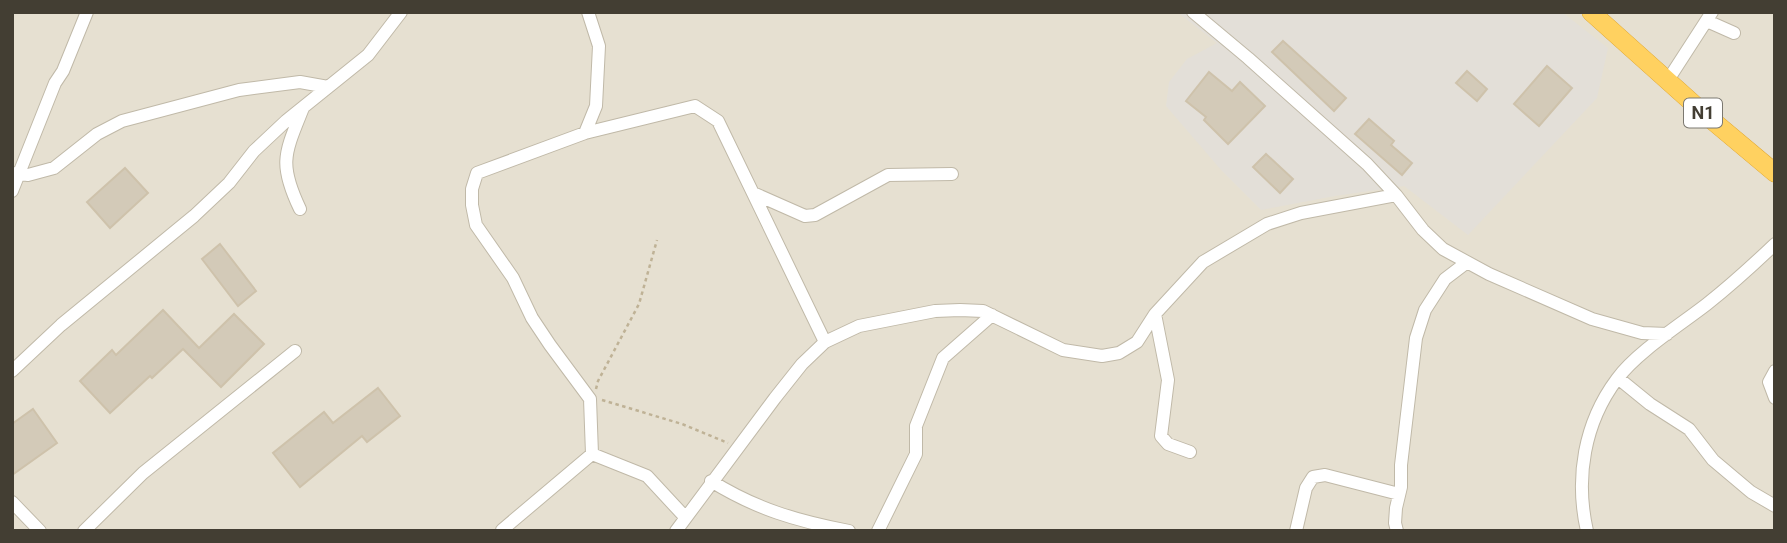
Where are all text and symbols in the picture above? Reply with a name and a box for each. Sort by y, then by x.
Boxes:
road number: N1 [1684,98,1722,128]

